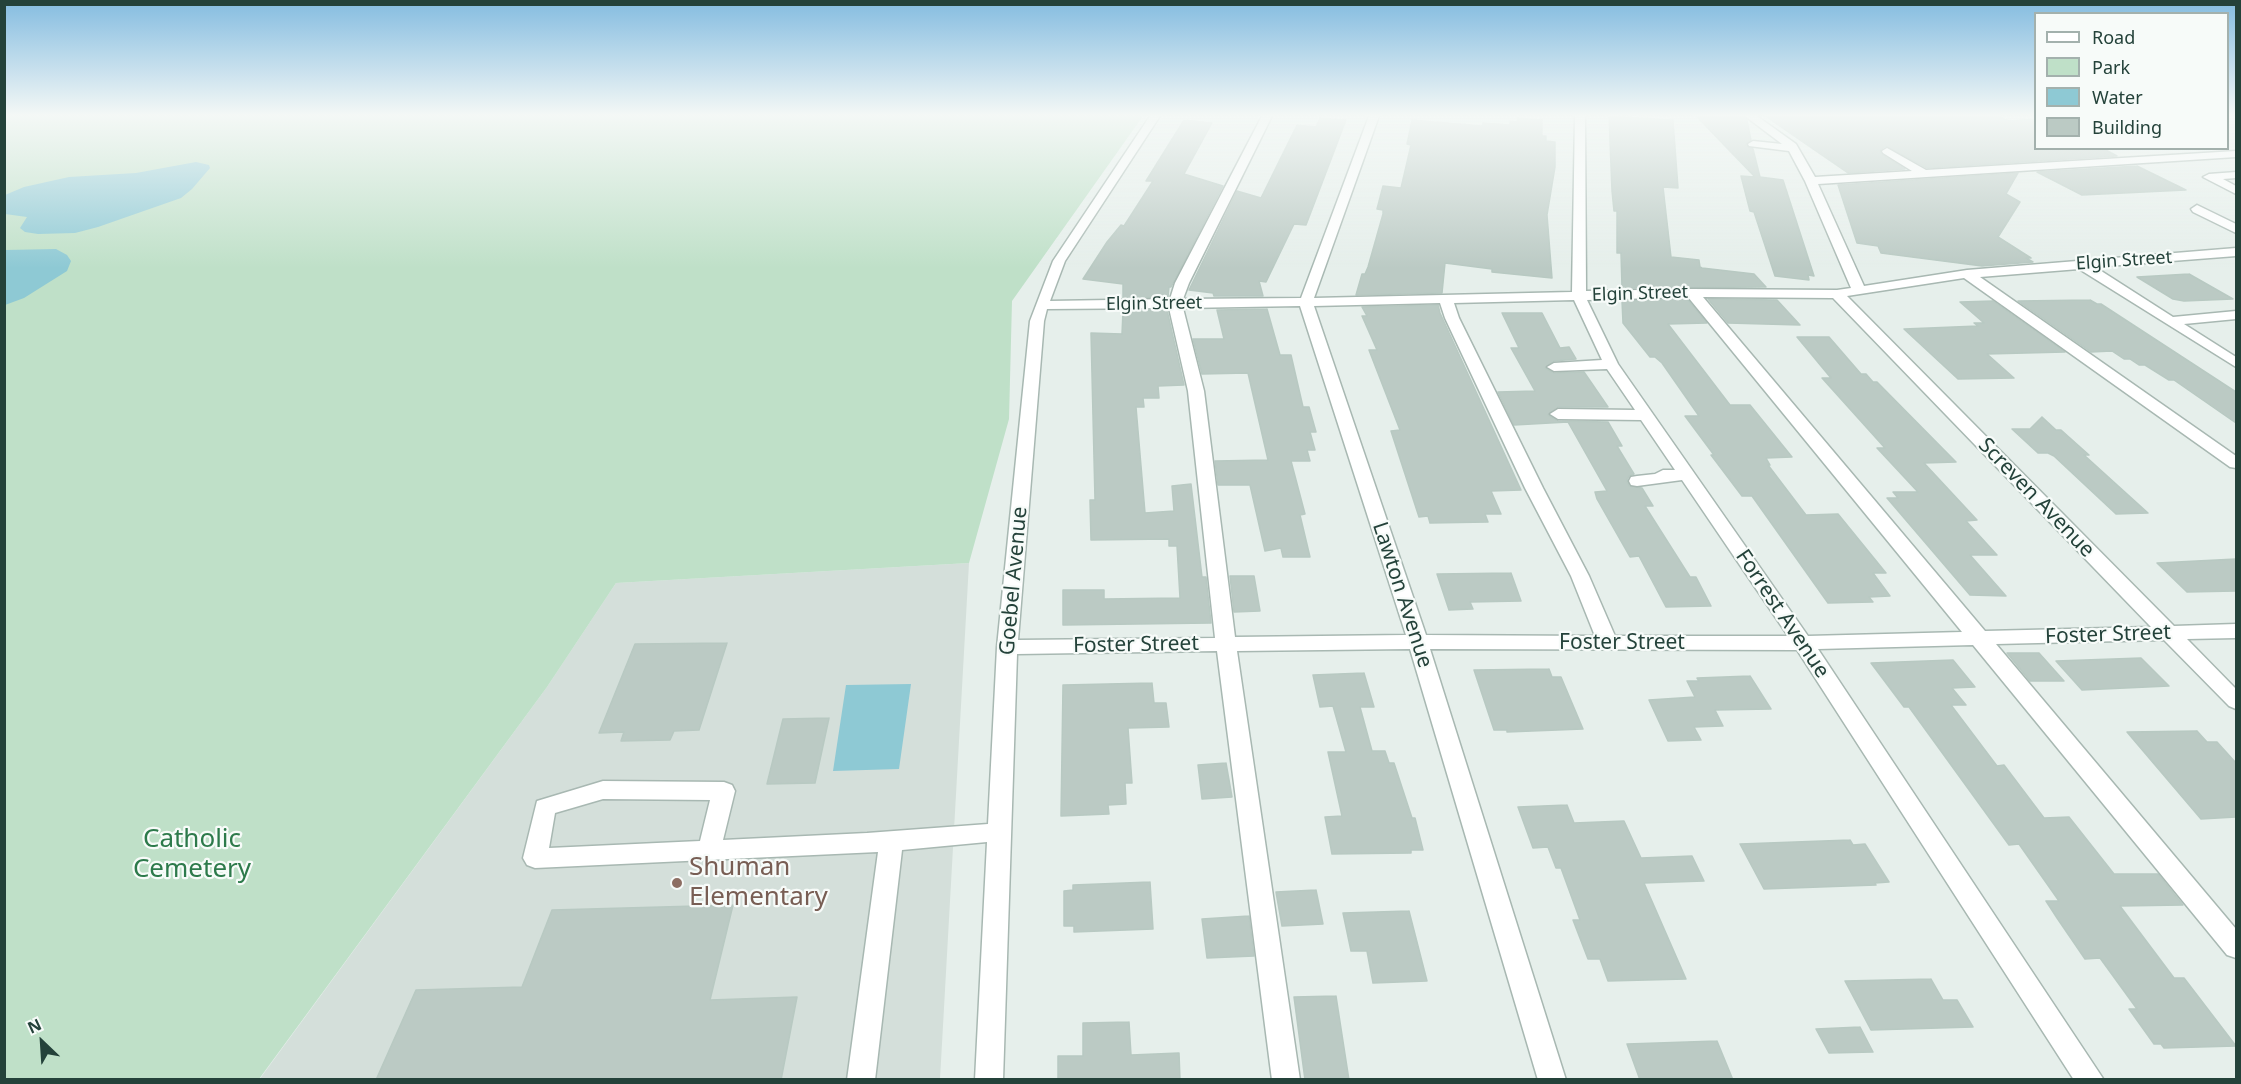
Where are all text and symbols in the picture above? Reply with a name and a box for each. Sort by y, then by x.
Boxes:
legend [2034,12,2229,150]
text: Road [2092,25,2135,49]
text: Park [2092,55,2130,79]
text: Water [2092,85,2143,109]
text: Building [2092,115,2162,139]
street label: Elgin Street [2075,247,2173,275]
street label: Elgin Street [1591,282,1689,306]
street label: Elgin Street [1106,292,1202,316]
street label: Screven Avenue [1973,433,2099,563]
street label: Goebel Avenue [995,506,1033,656]
street label: Lawton Avenue [1367,519,1437,671]
street label: Forrest Avenue [1730,545,1834,683]
street label: Foster Street [2045,620,2171,650]
street label: Foster Street [1559,630,1685,656]
street label: Foster Street [1073,631,1199,659]
park label: Catholic Cemetery [133,824,251,886]
place label: Shuman Elementary [689,852,828,914]
marker: Shuman Elementary [670,876,684,890]
north arrow [12,1012,72,1072]
text: N [24,1013,45,1038]

